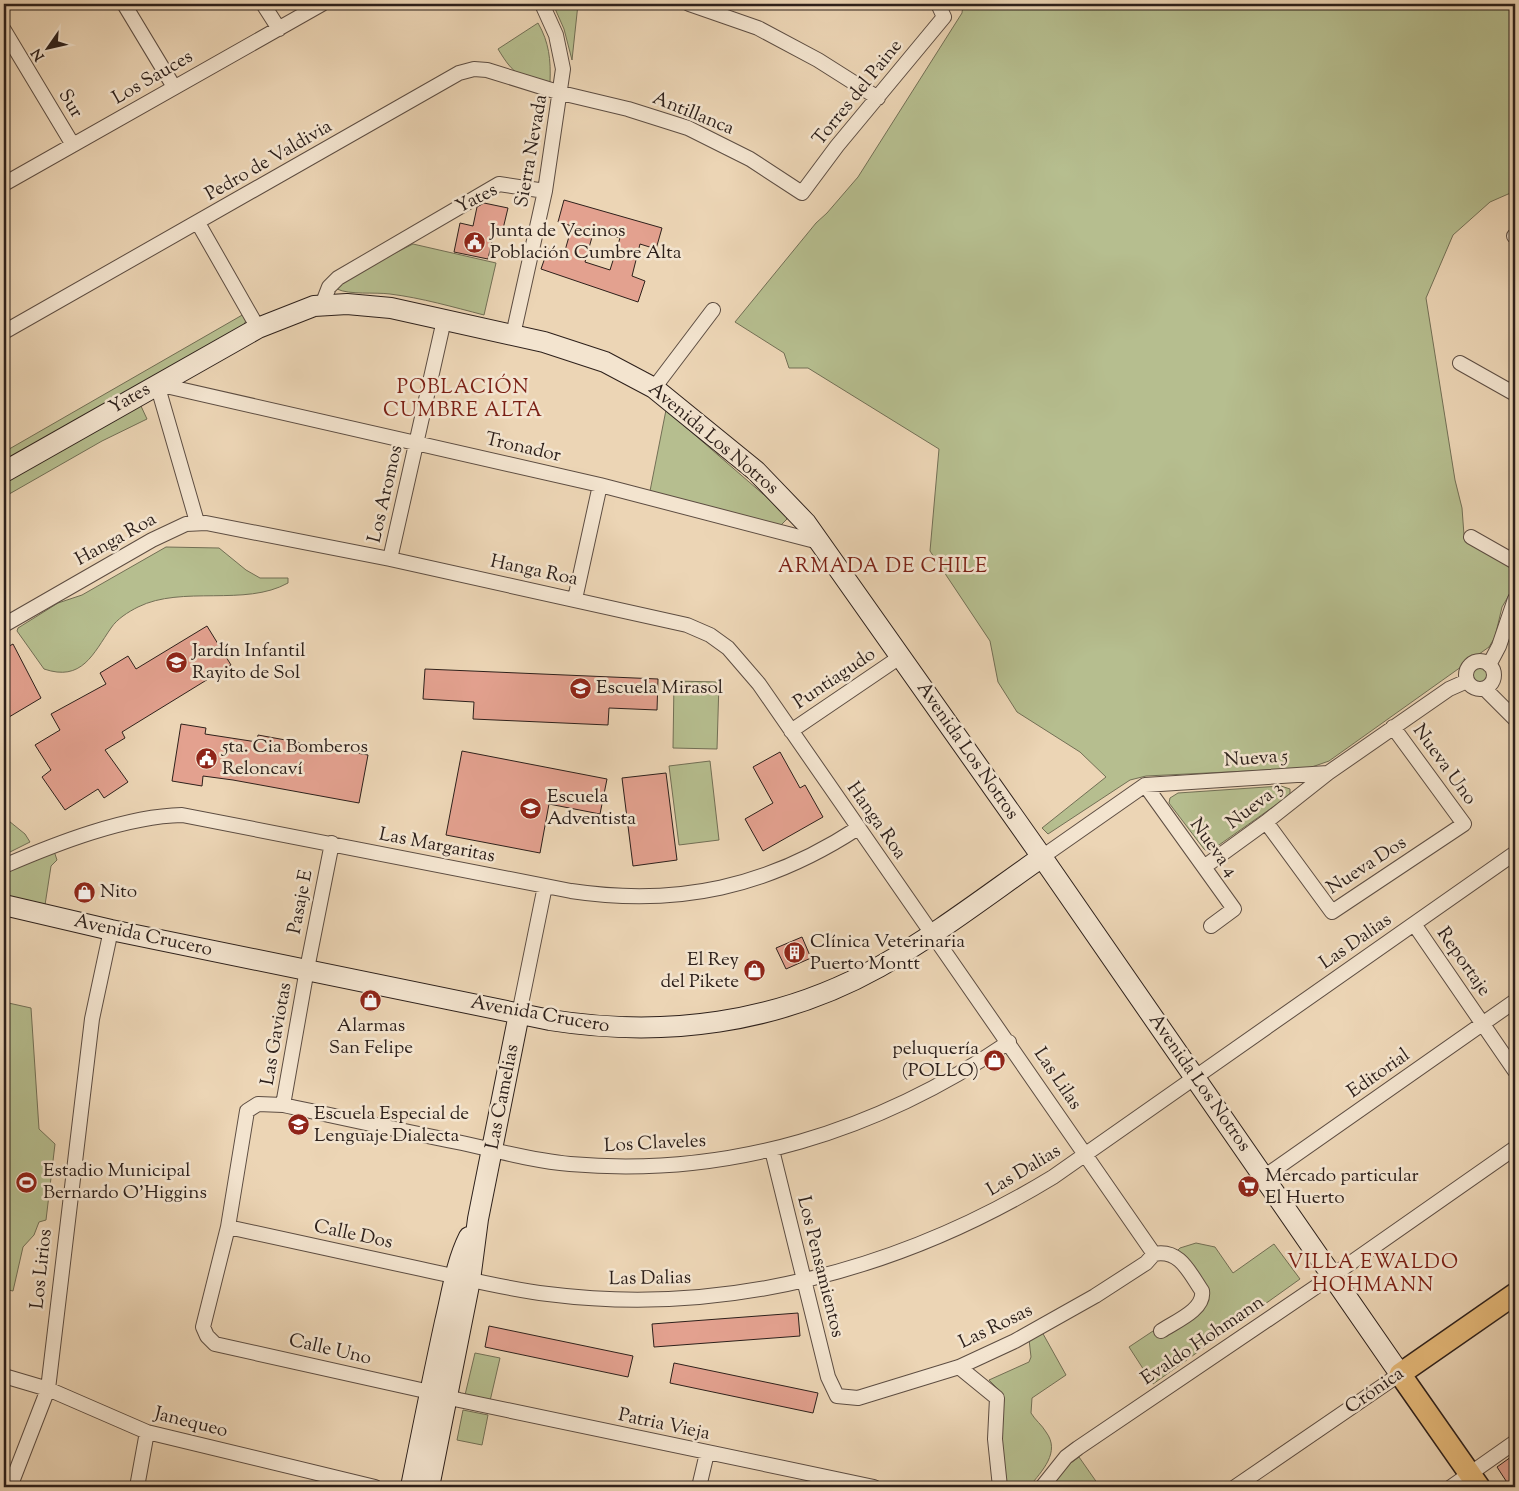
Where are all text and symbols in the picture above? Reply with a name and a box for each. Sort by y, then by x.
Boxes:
north arrow [22,22,72,72]
street label: Torres del Paine [807,34,909,152]
text: N [27,44,50,64]
street label: Los Sauces [108,44,198,112]
street label: Sur [51,84,89,124]
street label: Antillanca [648,85,738,143]
street label: Sierra Nevada [509,92,555,209]
street label: Pedro de Valdivia [201,114,338,208]
street label: Yates [451,177,503,221]
place label: Junta de Vecinos Población Cumbre Alta [489,218,682,267]
public building icon: Junta de Vecinos Población Cumbre Alta [462,230,486,254]
district label: POBLACIÓN CUMBRE ALTA [383,373,543,426]
street label: Yates [104,376,156,422]
street label: Avenida Los Notros [642,376,784,502]
street label: Tronador [482,426,564,470]
street label: Los Aromos [362,443,410,545]
street label: Hanga Roa [70,506,162,573]
street label: Hanga Roa [488,549,581,594]
district label: ARMADA DE CHILE [778,553,988,582]
place label: Jardín Infantil Rayito de Sol [191,638,306,687]
street label: Puntiagudo [788,642,882,716]
school or university icon: Jardín Infantil Rayito de Sol [164,650,188,674]
place label: Escuela Mirasol [596,675,723,702]
school or university icon: Escuela Mirasol [568,676,592,700]
street label: Avenida Los Notros [909,677,1025,825]
street label: Nueva Uno [1405,719,1483,811]
place label: 5ta. Cia Bomberos Reloncaví [221,734,368,783]
street label: Nueva 5 [1223,743,1289,775]
public building icon: 5ta. Cia Bomberos Reloncaví [194,746,218,770]
street label: Nueva 3 [1221,776,1289,836]
street label: Hanga Roa [839,777,913,865]
place label: Escuela Adventista [547,784,636,833]
school or university icon: Escuela Adventista [519,796,543,820]
street label: Nueva 4 [1182,813,1244,883]
street label: Las Margaritas [377,822,497,870]
street label: Nueva Dos [1322,830,1412,902]
street label: Pasaje E [282,867,321,936]
place label: Nito [100,879,137,906]
shop icon: Nito [72,880,96,904]
street label: Las Dalias [1314,907,1398,977]
street label: Avenida Crucero [71,908,215,964]
street label: Reportaje [1429,922,1497,1002]
place label: Clínica Veterinaria Puerto Montt [810,929,965,978]
building icon: Clínica Veterinaria Puerto Montt [782,941,806,965]
place label: El Rey del Pikete [660,947,740,996]
shop icon: El Rey del Pikete [743,959,767,983]
street label: Las Gaviotas [255,980,299,1088]
shop icon: Alarmas San Felipe [359,988,383,1012]
street label: Avenida Crucero [468,989,612,1041]
street label: Avenida Los Notros [1141,1009,1257,1157]
place label: Alarmas San Felipe [329,1013,413,1062]
place label: peluquería (POLLO) [892,1036,979,1085]
street label: Las Camelias [480,1042,526,1152]
street label: Las Lilas [1026,1042,1088,1116]
street label: Editorial [1342,1043,1416,1105]
shop icon: peluquería (POLLO) [983,1048,1007,1072]
place label: Escuela Especial de Lenguaje Dialecta [314,1101,469,1150]
school or university icon: Escuela Especial de Lenguaje Dialecta [286,1113,310,1137]
street label: Los Claveles [603,1128,707,1160]
street label: Las Dalias [982,1138,1066,1204]
place label: Estadio Municipal Bernardo O'Higgins [43,1158,207,1207]
place label: Mercado particular El Huerto [1265,1163,1419,1212]
sports icon: Estadio Municipal Bernardo O'Higgins [15,1170,39,1194]
supermarket icon: Mercado particular El Huerto [1237,1175,1261,1199]
street label: Los Pensamientos [789,1193,851,1341]
street label: Calle Dos [311,1213,395,1257]
street label: Los Lirios [24,1228,60,1310]
district label: VILLA EWALDO HOHMANN [1287,1249,1459,1301]
street label: Las Dalias [609,1265,691,1293]
street label: Evaldo Hohmann [1136,1290,1270,1392]
street label: Las Rosas [955,1298,1037,1356]
street label: Calle Uno [286,1327,374,1373]
street label: Crónica [1340,1361,1410,1421]
street label: Janequeo [150,1401,231,1445]
street label: Patria Vieja [616,1402,713,1448]

